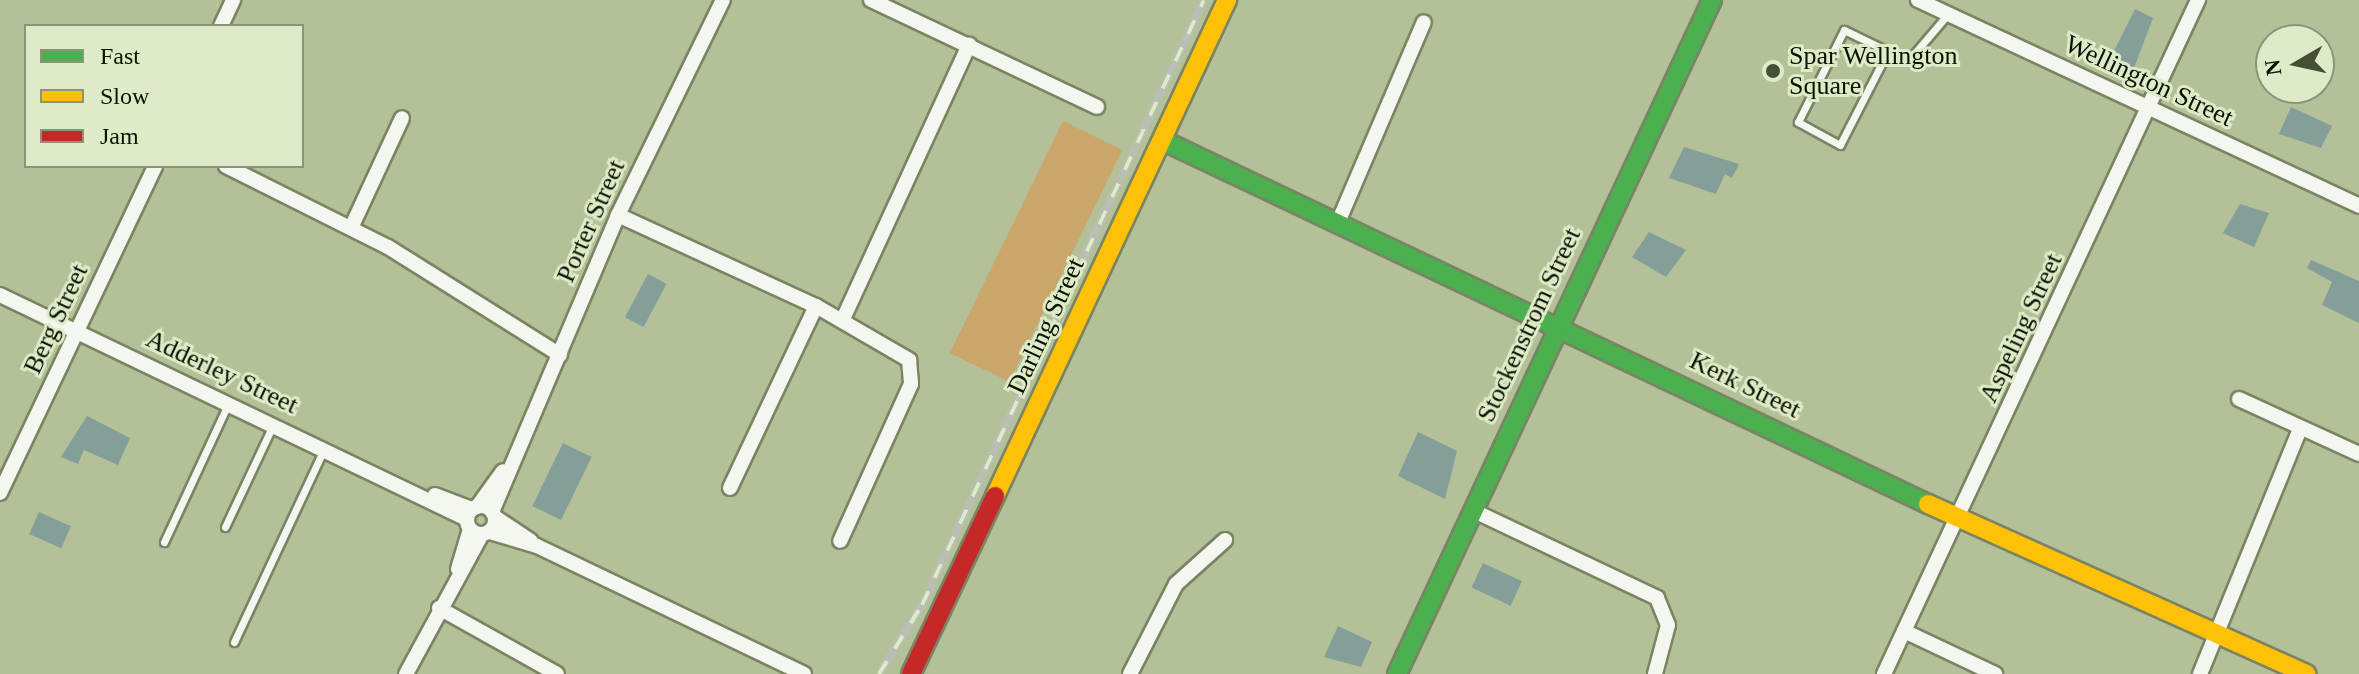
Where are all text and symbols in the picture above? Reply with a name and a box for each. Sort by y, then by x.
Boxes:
legend [24,24,304,168]
north arrow [2255,24,2335,104]
street label: Wellington Street [2060,28,2238,134]
place label: Spar Wellington Square [1789,40,1958,102]
text: Fast [100,43,140,69]
text: N [2259,58,2286,77]
marker: Spar Wellington Square [1764,62,1782,80]
text: Slow [100,83,149,109]
text: Jam [100,123,139,149]
street label: Porter Street [550,155,632,287]
street label: Stockenstrom Street [1470,223,1588,427]
street label: Aspeling Street [1973,248,2069,408]
street label: Darling Street [1001,253,1091,399]
street label: Berg Street [17,259,95,379]
street label: Adderley Street [141,323,303,421]
street label: Kerk Street [1685,345,1805,425]

